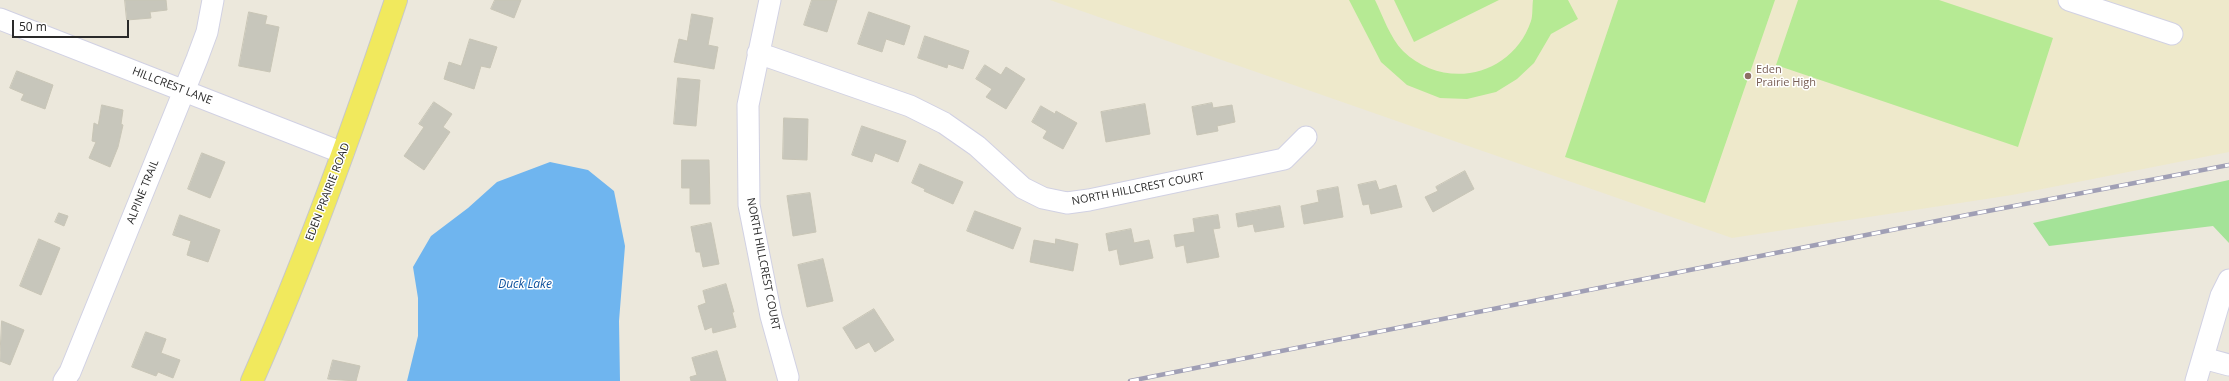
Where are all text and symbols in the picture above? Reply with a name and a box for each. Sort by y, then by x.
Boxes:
scale bar [14,12,131,38]
text: 50 m [19,18,47,35]
place label: Eden Prairie High [1756,63,1816,89]
street label: HILLCREST LANE [130,65,214,107]
marker: Eden Prairie High [1743,71,1753,81]
street label: EDEN PRAIRIE ROAD [303,141,353,243]
street label: ALPINE TRAIL [124,158,162,226]
street label: NORTH HILLCREST COURT [1071,170,1205,208]
street label: NORTH HILLCREST COURT [744,197,782,331]
water label: Duck Lake [498,278,552,292]

